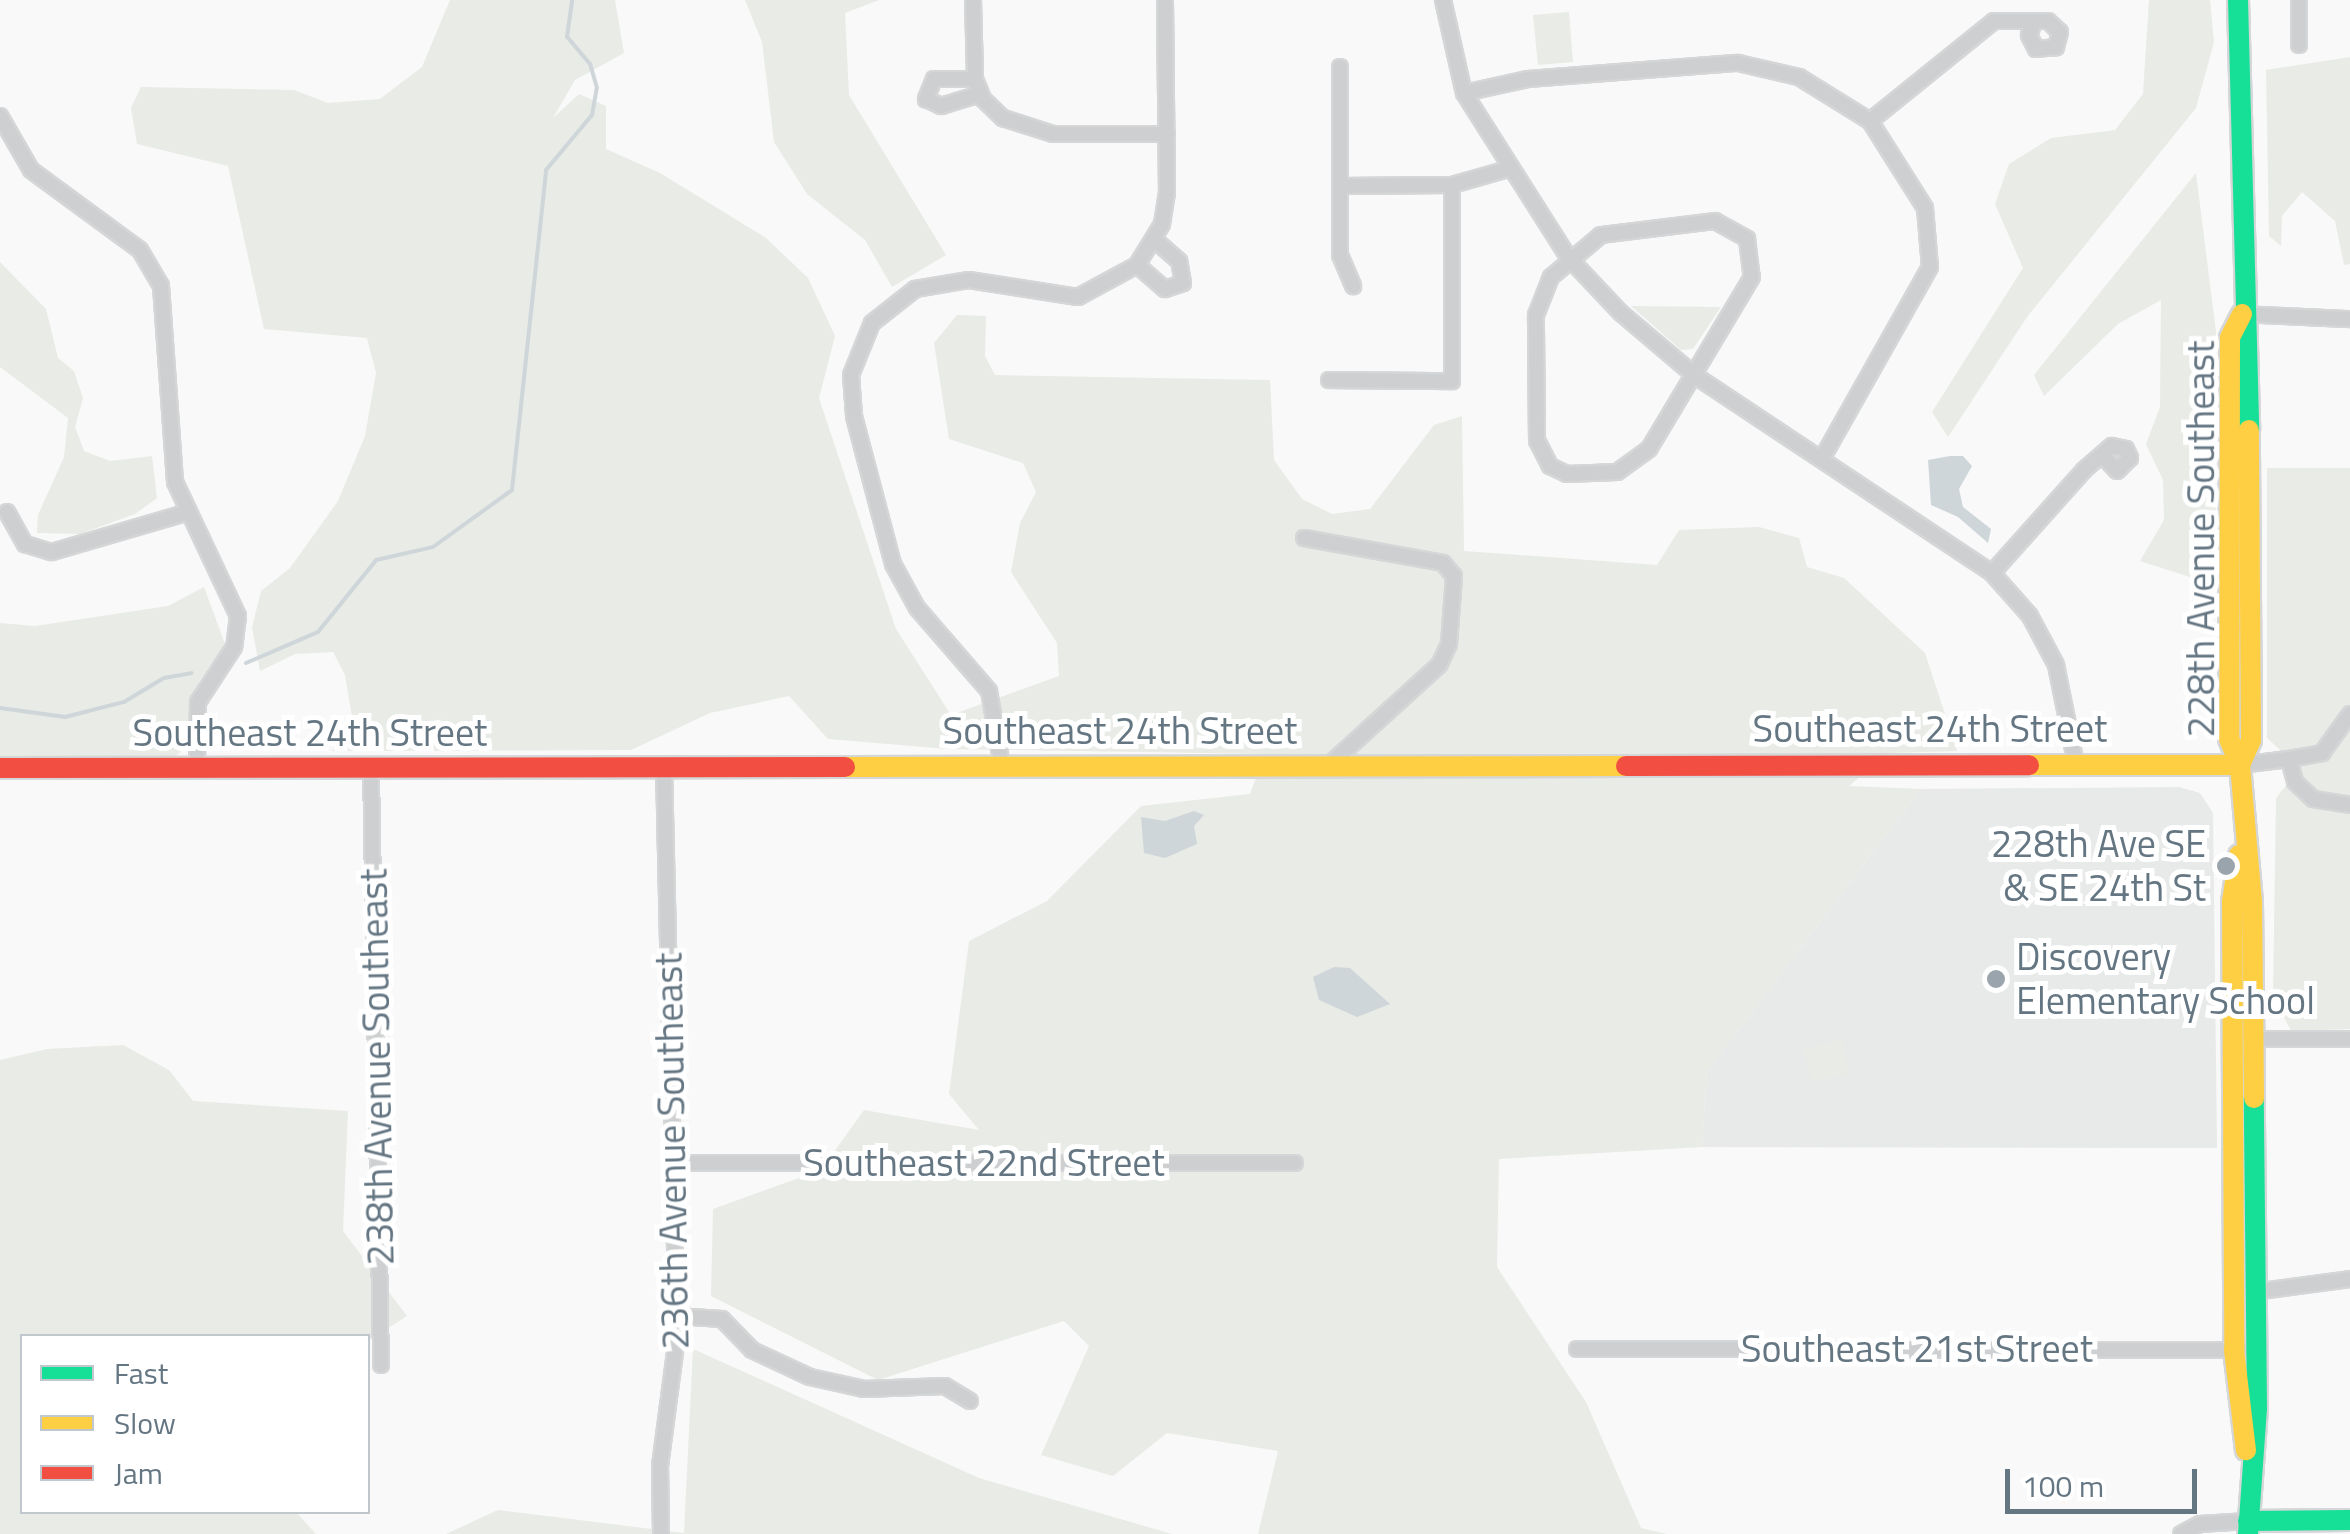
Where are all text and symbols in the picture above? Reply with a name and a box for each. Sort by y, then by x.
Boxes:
street label: 228th Avenue Southeast [2178,341,2224,737]
street label: Southeast 24th Street [1753,706,2107,752]
street label: Southeast 24th Street [943,708,1297,754]
street label: Southeast 24th Street [133,710,487,756]
place label: 228th Ave SE & SE 24th St [1991,821,2206,911]
marker: 228th Ave SE & SE 24th St [2215,855,2237,877]
street label: 238th Avenue Southeast [351,868,403,1266]
place label: Discovery Elementary School [2016,934,2315,1024]
street label: 236th Avenue Southeast [646,952,698,1350]
marker: Discovery Elementary School [1985,968,2007,990]
street label: Southeast 22nd Street [803,1140,1165,1186]
street label: Southeast 21st Street [1741,1326,2093,1372]
legend [20,1334,370,1514]
text: Fast [114,1350,168,1396]
text: Slow [114,1400,176,1446]
scale bar [2010,1449,2202,1511]
text: Jam [114,1450,163,1496]
text: 100 m [2022,1463,2104,1509]

